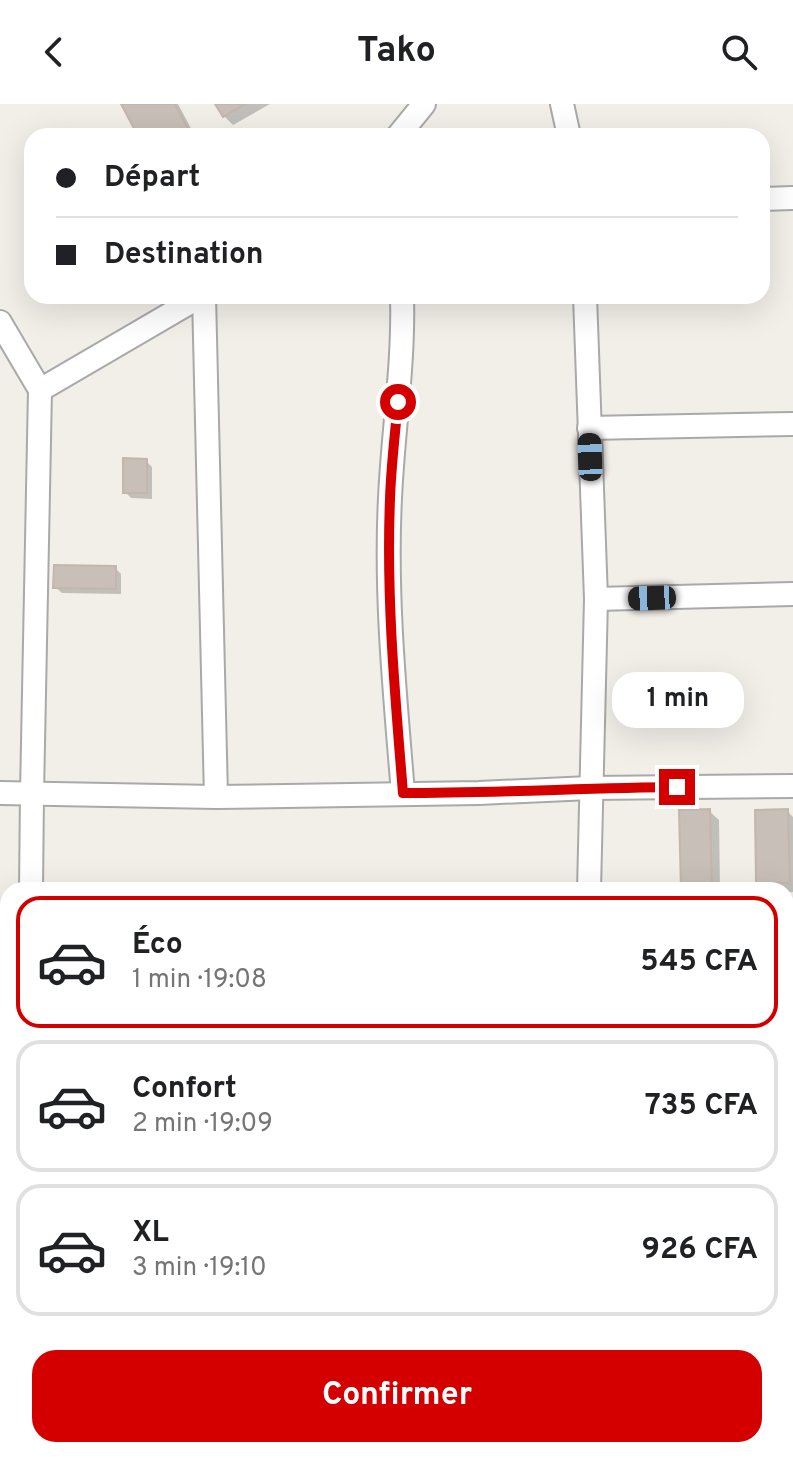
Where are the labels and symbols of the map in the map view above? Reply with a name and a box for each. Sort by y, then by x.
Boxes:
route start [380,384,416,420]
car [577,433,603,481]
car [628,585,676,611]
callout: 1 min [611,671,743,727]
route end [659,769,695,805]

